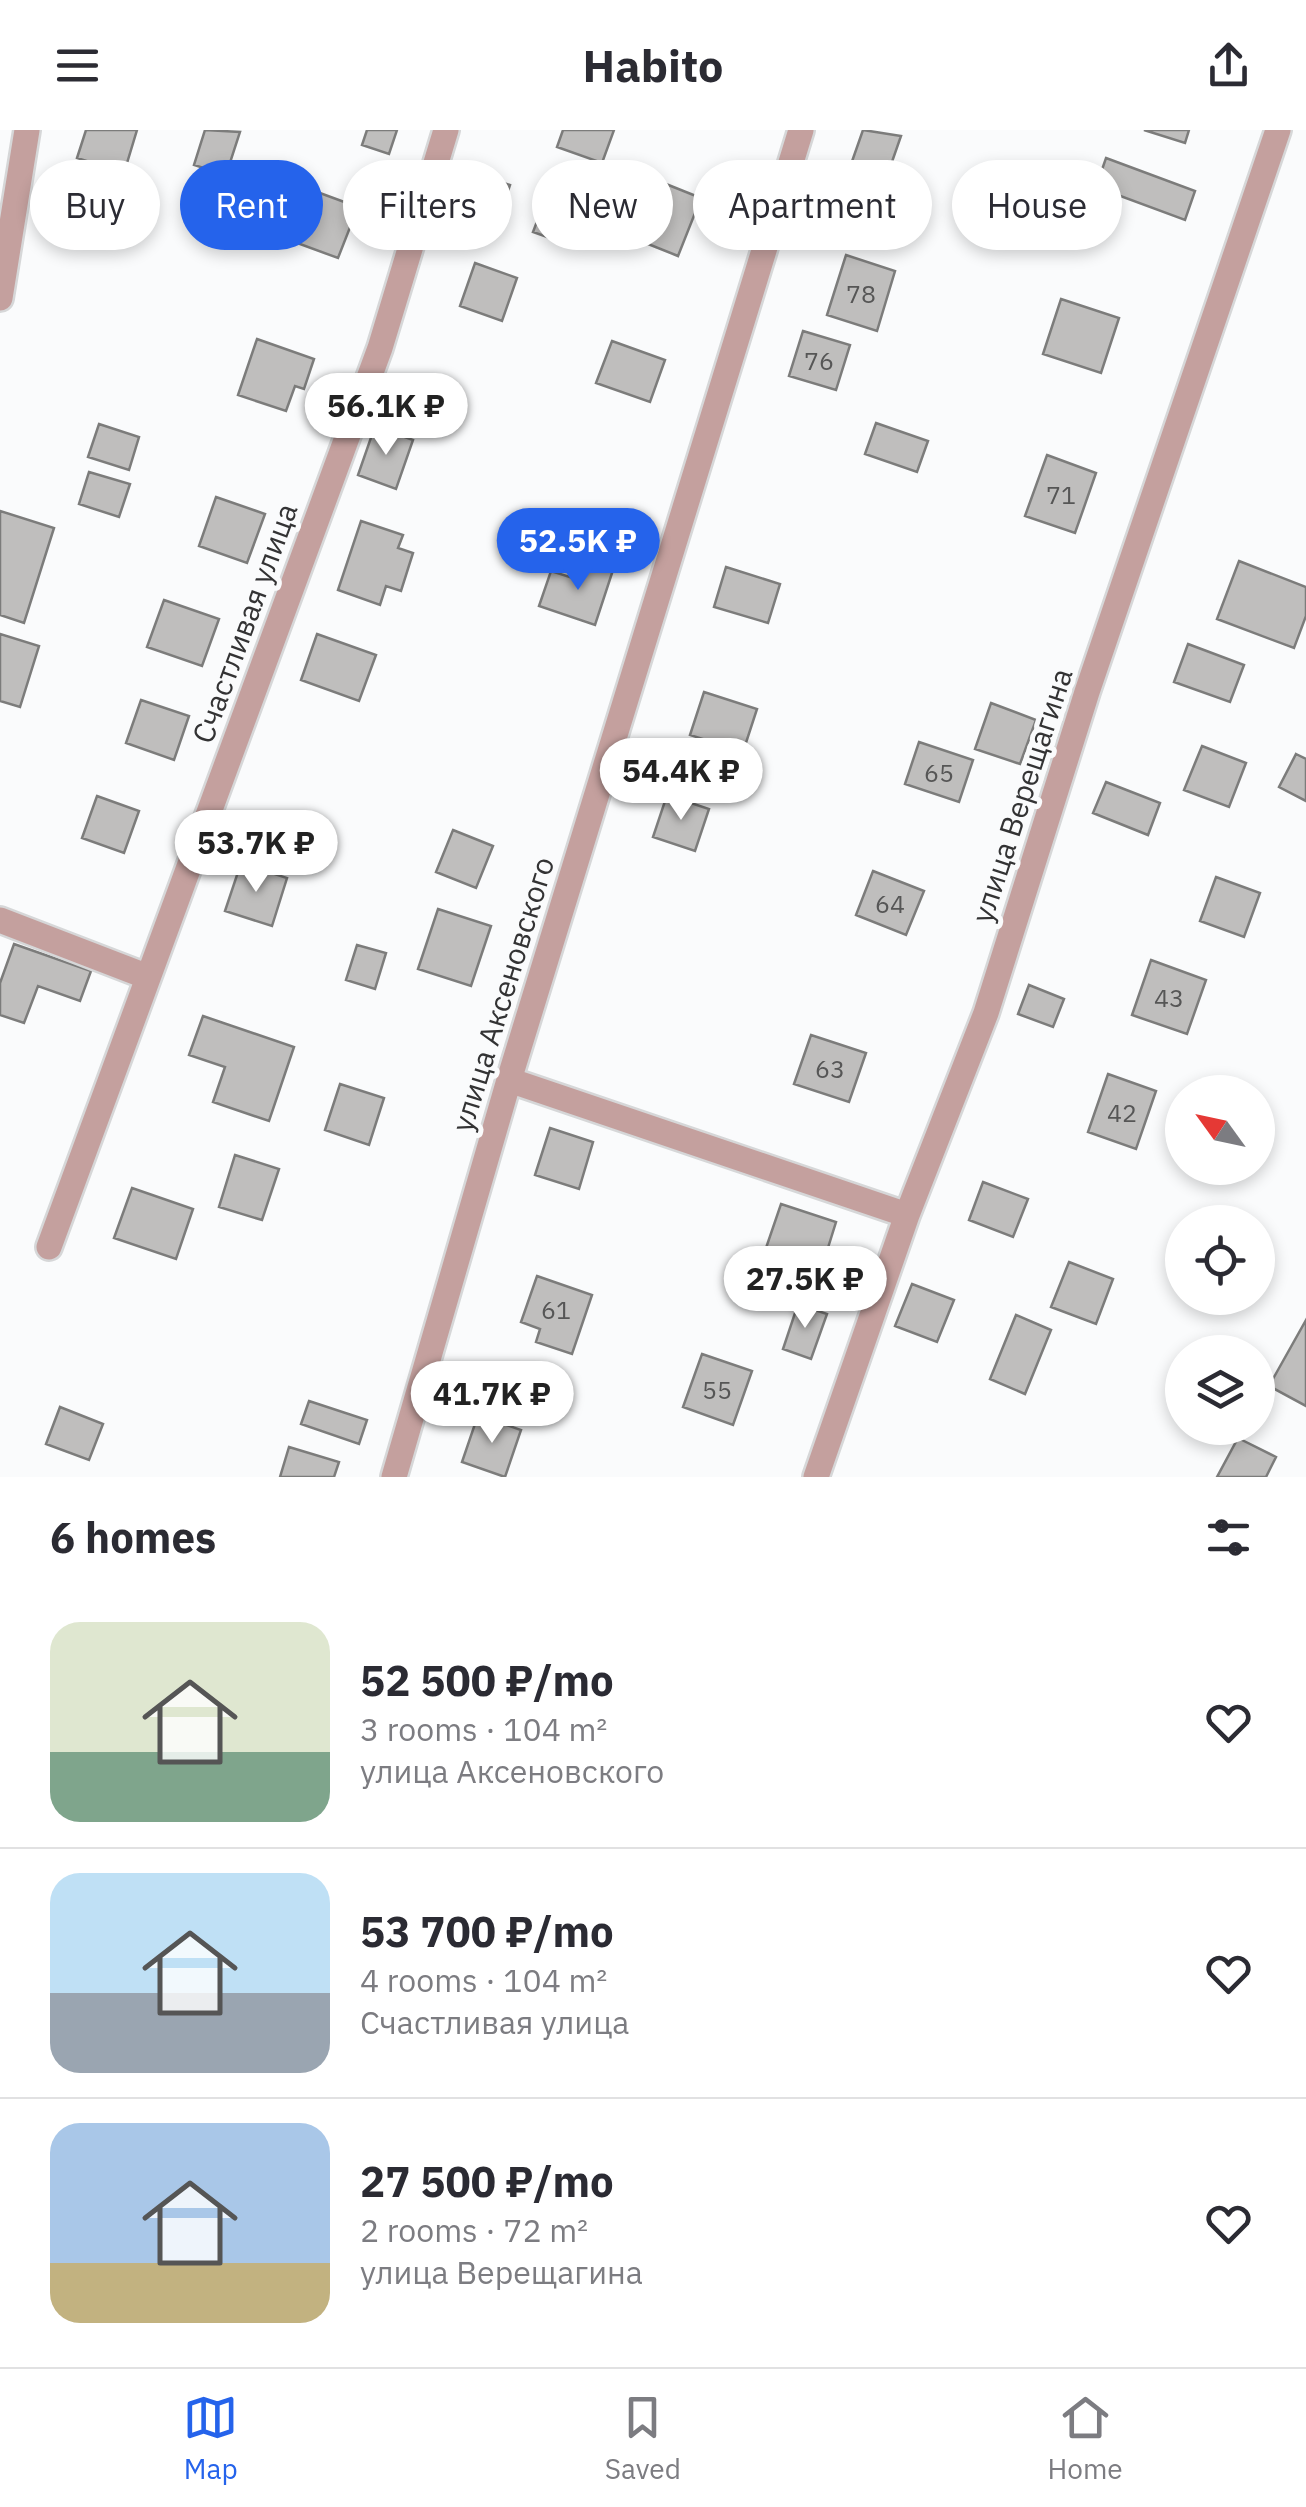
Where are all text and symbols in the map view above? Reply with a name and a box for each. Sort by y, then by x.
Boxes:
text: Habito [583,36,723,94]
icon: menu [50,38,105,93]
icon: share [1201,38,1256,93]
chip: Buy [30,160,160,250]
chip: Rent [180,160,323,250]
chip: Filters [343,160,512,250]
chip: New [532,160,673,250]
chip: Apartment [693,160,932,250]
chip: House [952,160,1122,250]
house number: 78 [846,277,876,310]
house number: 76 [804,344,834,377]
pin: 56.1K ₽ [294,373,478,458]
text: 56.1K ₽ [327,384,445,426]
house number: 71 [1046,478,1076,511]
street label: Счастливая улица [182,498,306,748]
pin: 52.5K ₽ [486,508,670,593]
text: 52.5K ₽ [519,519,637,561]
street label: улица Верещагина [961,663,1081,927]
pin: 54.4K ₽ [589,738,773,823]
text: 54.4K ₽ [622,749,740,791]
house number: 65 [924,756,954,789]
pin: 53.7K ₽ [164,810,348,895]
text: 53.7K ₽ [197,821,315,863]
street label: улица Аксеновского [442,852,562,1136]
house number: 64 [875,887,905,920]
house number: 43 [1154,981,1184,1014]
house number: 63 [815,1052,845,1085]
north arrow [1165,1075,1275,1185]
map controls [1165,1075,1275,1445]
house number: 42 [1107,1096,1137,1129]
button: locate [1165,1205,1275,1315]
pin: 27.5K ₽ [713,1246,897,1331]
text: 27.5K ₽ [746,1257,864,1299]
house number: 61 [541,1293,571,1326]
button: layers [1165,1335,1275,1445]
pin: 41.7K ₽ [400,1361,584,1446]
text: 41.7K ₽ [433,1372,551,1414]
house number: 55 [702,1373,732,1406]
text: 6 homes [50,1510,216,1565]
icon: filters [1201,1510,1256,1565]
text: 52 500 ₽/mo [360,1653,614,1708]
icon: home [130,1662,250,1782]
icon: heart [1201,1695,1256,1750]
text: 3 rooms · 104 m² [360,1708,607,1750]
text: улица Аксеновского [360,1750,664,1792]
text: 53 700 ₽/mo [360,1904,614,1959]
icon: home [130,1913,250,2033]
icon: heart [1201,1946,1256,2001]
text: 4 rooms · 104 m² [360,1959,607,2001]
text: Счастливая улица [360,2001,629,2043]
text: 27 500 ₽/mo [360,2154,614,2209]
icon: home [130,2163,250,2283]
icon: heart [1201,2196,1256,2251]
text: 2 rooms · 72 m² [360,2209,588,2251]
text: улица Верещагина [360,2251,643,2293]
tab: Map [183,2390,238,2487]
tab: Saved [605,2390,681,2487]
tab: Home [1047,2390,1123,2487]

